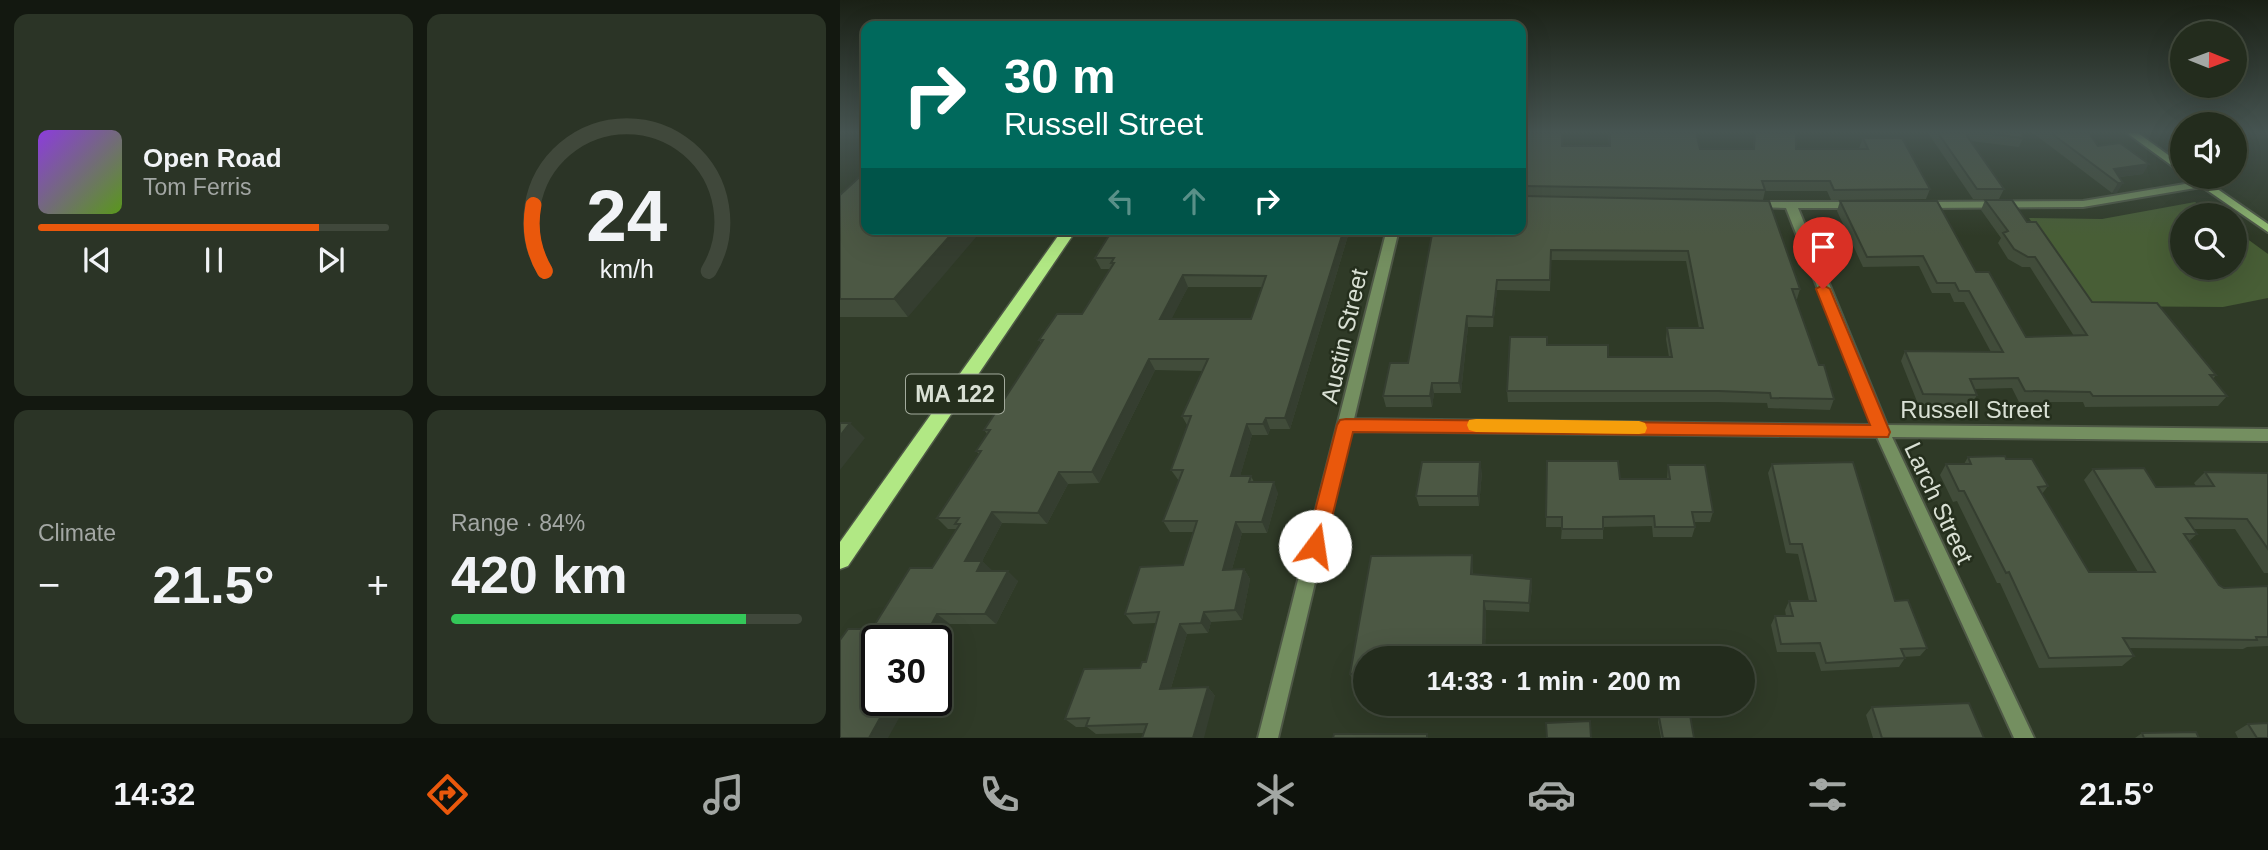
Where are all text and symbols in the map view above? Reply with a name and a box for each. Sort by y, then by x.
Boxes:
north arrow [2170,21,2247,98]
map controls [2170,21,2247,280]
icon: right [889,49,980,140]
text: 30 m [1004,49,1116,103]
text: Russell Street [1004,106,1203,142]
button: sound [2170,112,2247,189]
text: Open Road [143,143,282,173]
text: Tom Ferris [143,174,252,200]
text: 24 [586,175,667,256]
icon: left [1102,182,1140,220]
icon: ahead [1175,182,1213,220]
icon: right [1248,182,1286,220]
button: search [2170,203,2247,280]
pin [1793,217,1853,289]
icon: arrive [1804,228,1842,266]
icon: previous [78,241,116,279]
icon: pause [195,241,233,279]
icon: next [312,241,350,279]
text: km/h [599,255,654,283]
street label: Austin Street [1315,266,1373,406]
road number: MA 122 [906,374,1004,414]
street label: Russell Street [1900,396,2050,423]
street label: Larch Street [1899,438,1979,568]
position arrow [1278,509,1352,583]
text: Range · 84% [451,510,585,536]
text: Climate [38,520,116,546]
text: 420 km [451,546,627,604]
text: 21.5° [152,556,275,614]
text: − [38,564,60,606]
text: + [367,564,389,606]
speed limit sign: 30 [861,625,952,716]
text: 14:33 · 1 min · 200 m [1427,666,1681,696]
icon: directions [423,770,472,819]
icon: music [699,770,748,819]
icon: phone [975,770,1024,819]
icon: climate [1251,770,1300,819]
icon: car [1527,770,1576,819]
icon: filters [1803,770,1852,819]
text: 14:32 [114,776,195,812]
text: 21.5° [2079,776,2154,812]

